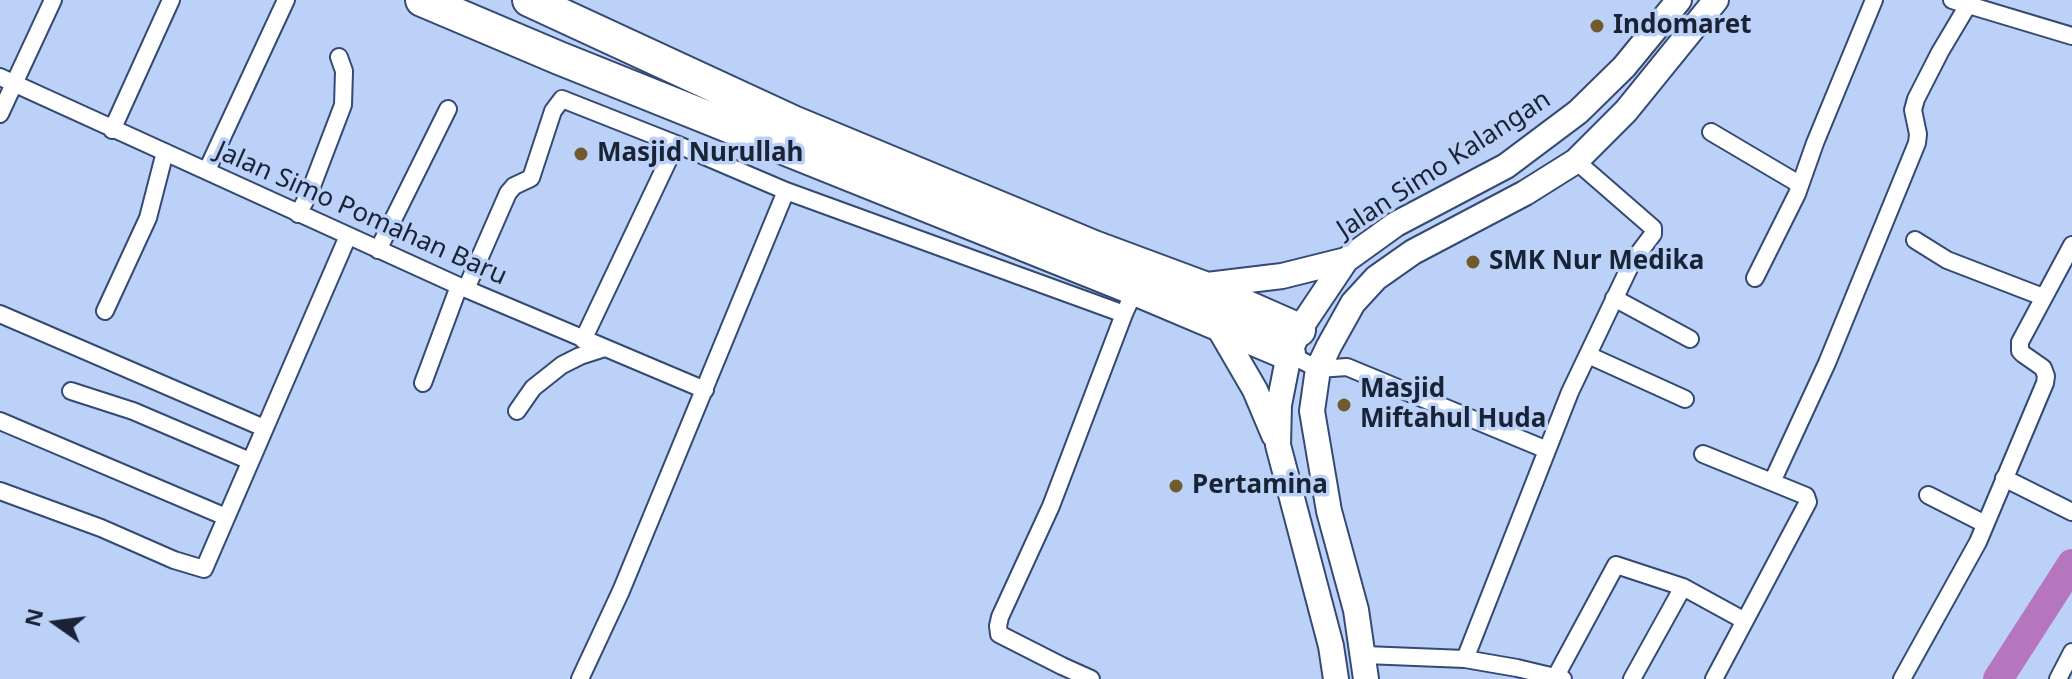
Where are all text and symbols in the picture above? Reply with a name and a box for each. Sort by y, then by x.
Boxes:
place label: Indomaret [1613,10,1752,42]
marker: Indomaret [1588,17,1606,35]
street label: Jalan Simo Kalangan [1331,84,1557,246]
street label: Jalan Simo Pomahan Baru [210,136,512,292]
place label: Masjid Nurullah [597,138,803,170]
marker: Masjid Nurullah [572,145,590,163]
place label: SMK Nur Medika [1489,246,1704,278]
marker: SMK Nur Medika [1464,253,1482,271]
place label: Masjid Miftahul Huda [1360,374,1546,436]
marker: Masjid Miftahul Huda [1335,396,1353,414]
place label: Pertamina [1192,470,1328,502]
marker: Pertamina [1167,477,1185,495]
north arrow [16,583,96,663]
text: N [16,605,49,630]

